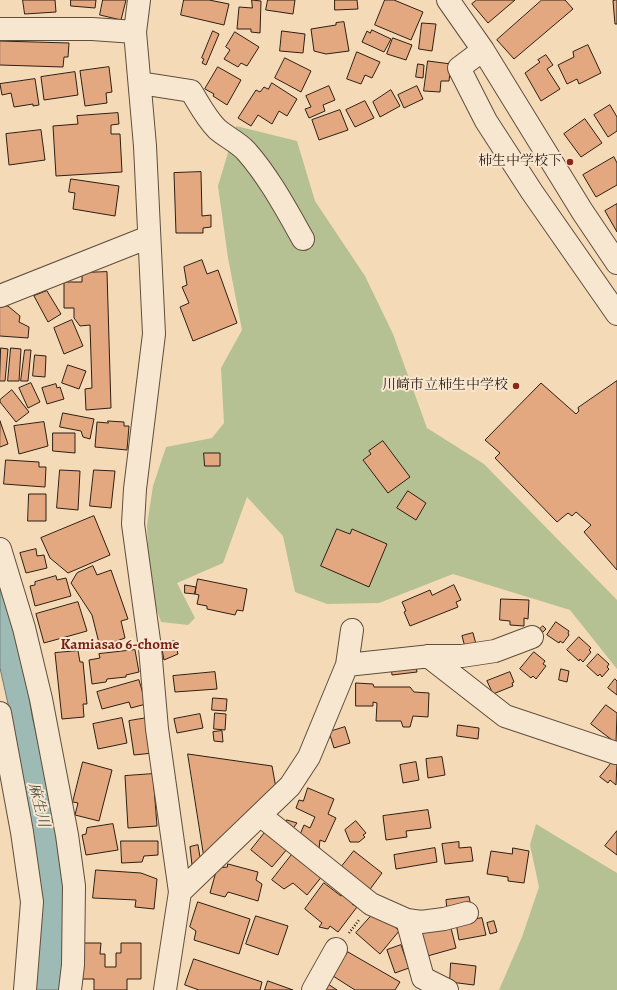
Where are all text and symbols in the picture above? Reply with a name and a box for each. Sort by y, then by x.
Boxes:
place label: 柿生中学校下 [478,154,562,170]
marker: 柿生中学校下 [565,157,575,167]
place label: 川崎市立柿生中学校 [382,378,508,394]
marker: 川崎市立柿生中学校 [511,381,521,391]
district label: Kamiasao 6-chome [61,636,179,654]
water label: 麻生川 [24,781,52,829]

